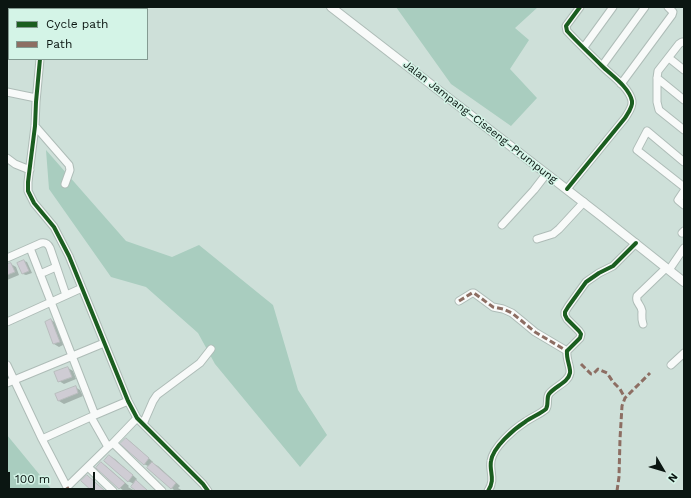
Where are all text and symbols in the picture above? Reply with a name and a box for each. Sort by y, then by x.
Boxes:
legend [8,8,148,60]
text: Cycle path [46,17,108,31]
text: Path [46,37,72,51]
street label: Jalan Jampang–Ciseeng–Prumpung [400,58,560,186]
north arrow [643,450,683,490]
scale bar [10,464,97,490]
text: N [665,470,680,485]
text: 100 m [15,472,50,486]

